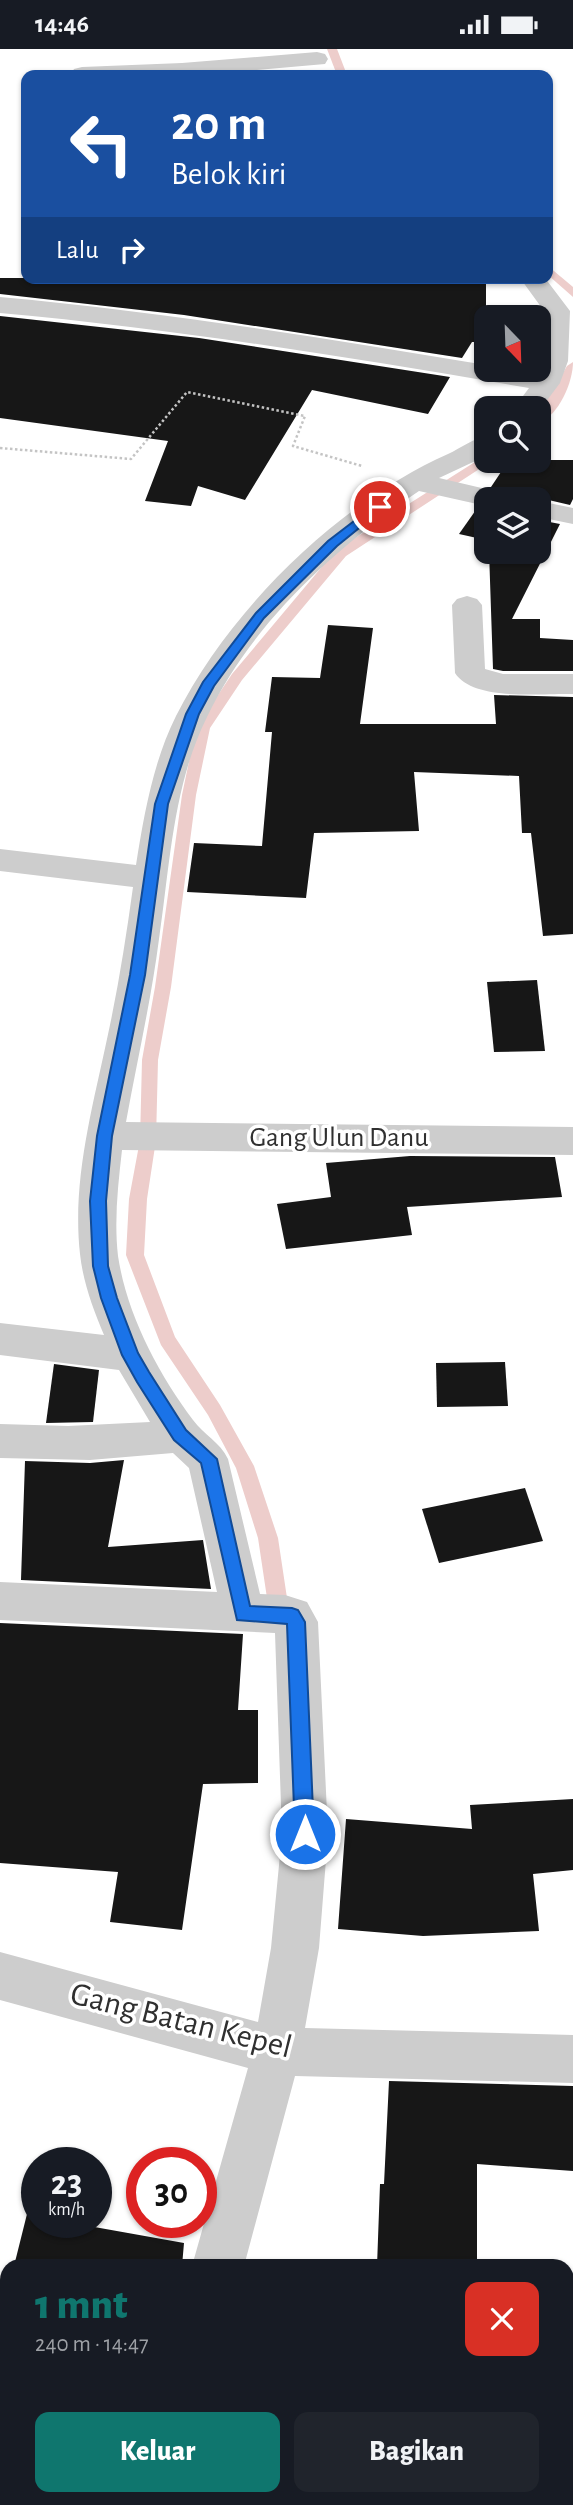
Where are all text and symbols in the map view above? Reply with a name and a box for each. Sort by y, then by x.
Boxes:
text: 14:46 [35,11,89,37]
icon: left [56,98,147,189]
text: 20 m [171,100,267,149]
text: Belok kiri [171,158,287,190]
icon: right [113,231,151,269]
text: Lalu [56,237,99,263]
north arrow [474,305,551,381]
map controls [474,305,551,564]
button: search [474,396,551,473]
pin [350,477,410,537]
button: layers [474,487,551,564]
icon: arrive [361,488,399,526]
street label: Gang Ulun Danu [250,1124,428,1152]
position arrow [268,1797,342,1871]
street label: Gang Batan Kepel [67,1978,295,2064]
speed limit sign: 30 [126,2147,217,2238]
text: 23 [51,2166,82,2201]
text: km/h [48,2201,85,2219]
button: close [465,2282,539,2356]
text: 1 mnt [35,2284,128,2326]
text: 240 m · 14:47 [35,2333,149,2356]
button: Keluar [35,2412,280,2492]
button: Bagikan [294,2412,539,2492]

